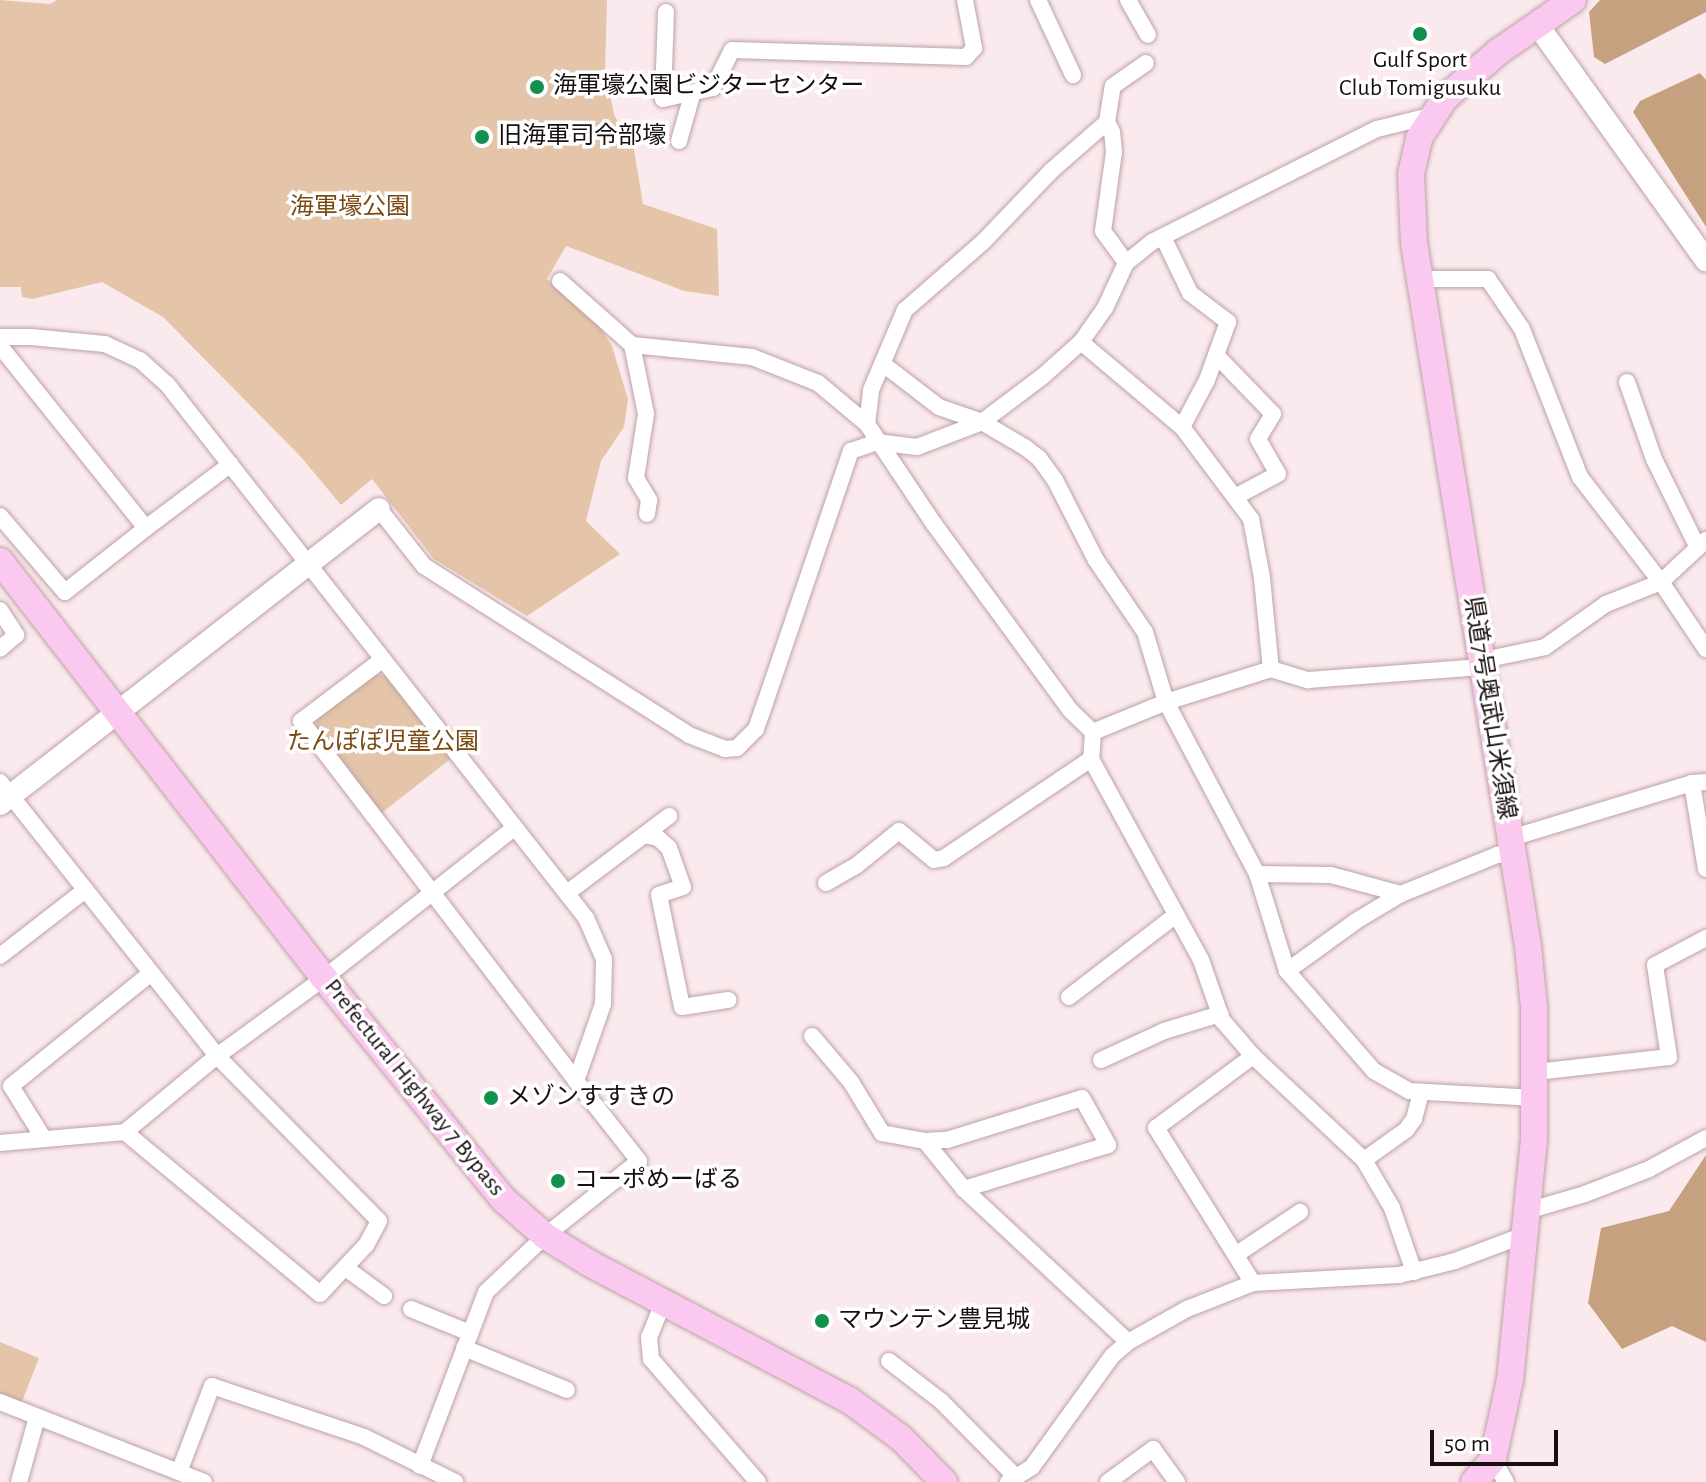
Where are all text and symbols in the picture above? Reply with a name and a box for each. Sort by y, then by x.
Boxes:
marker: Gulf Sport Club Tomigusuku [1411,25,1429,43]
place label: Gulf Sport Club Tomigusuku [1339,47,1501,103]
place label: 海軍壕公園ビジターセンター [553,73,865,101]
marker: 海軍壕公園ビジターセンター [528,78,546,96]
place label: 旧海軍司令部壕 [498,123,666,151]
marker: 旧海軍司令部壕 [473,128,491,146]
park label: 海軍壕公園 [290,194,410,222]
street label: 県道7号奥武山米須線 [1457,594,1521,822]
park label: たんぽぽ児童公園 [287,729,479,757]
street label: Prefectural Highway 7 Bypass [318,974,510,1202]
place label: メゾンすすきの [507,1084,675,1112]
marker: メゾンすすきの [482,1089,500,1107]
place label: コーポめーばる [574,1167,742,1195]
marker: コーポめーばる [549,1172,567,1190]
place label: マウンテン豊見城 [838,1307,1030,1335]
marker: マウンテン豊見城 [813,1312,831,1330]
scale bar [1434,1414,1562,1464]
text: 50 m [1444,1432,1490,1456]

